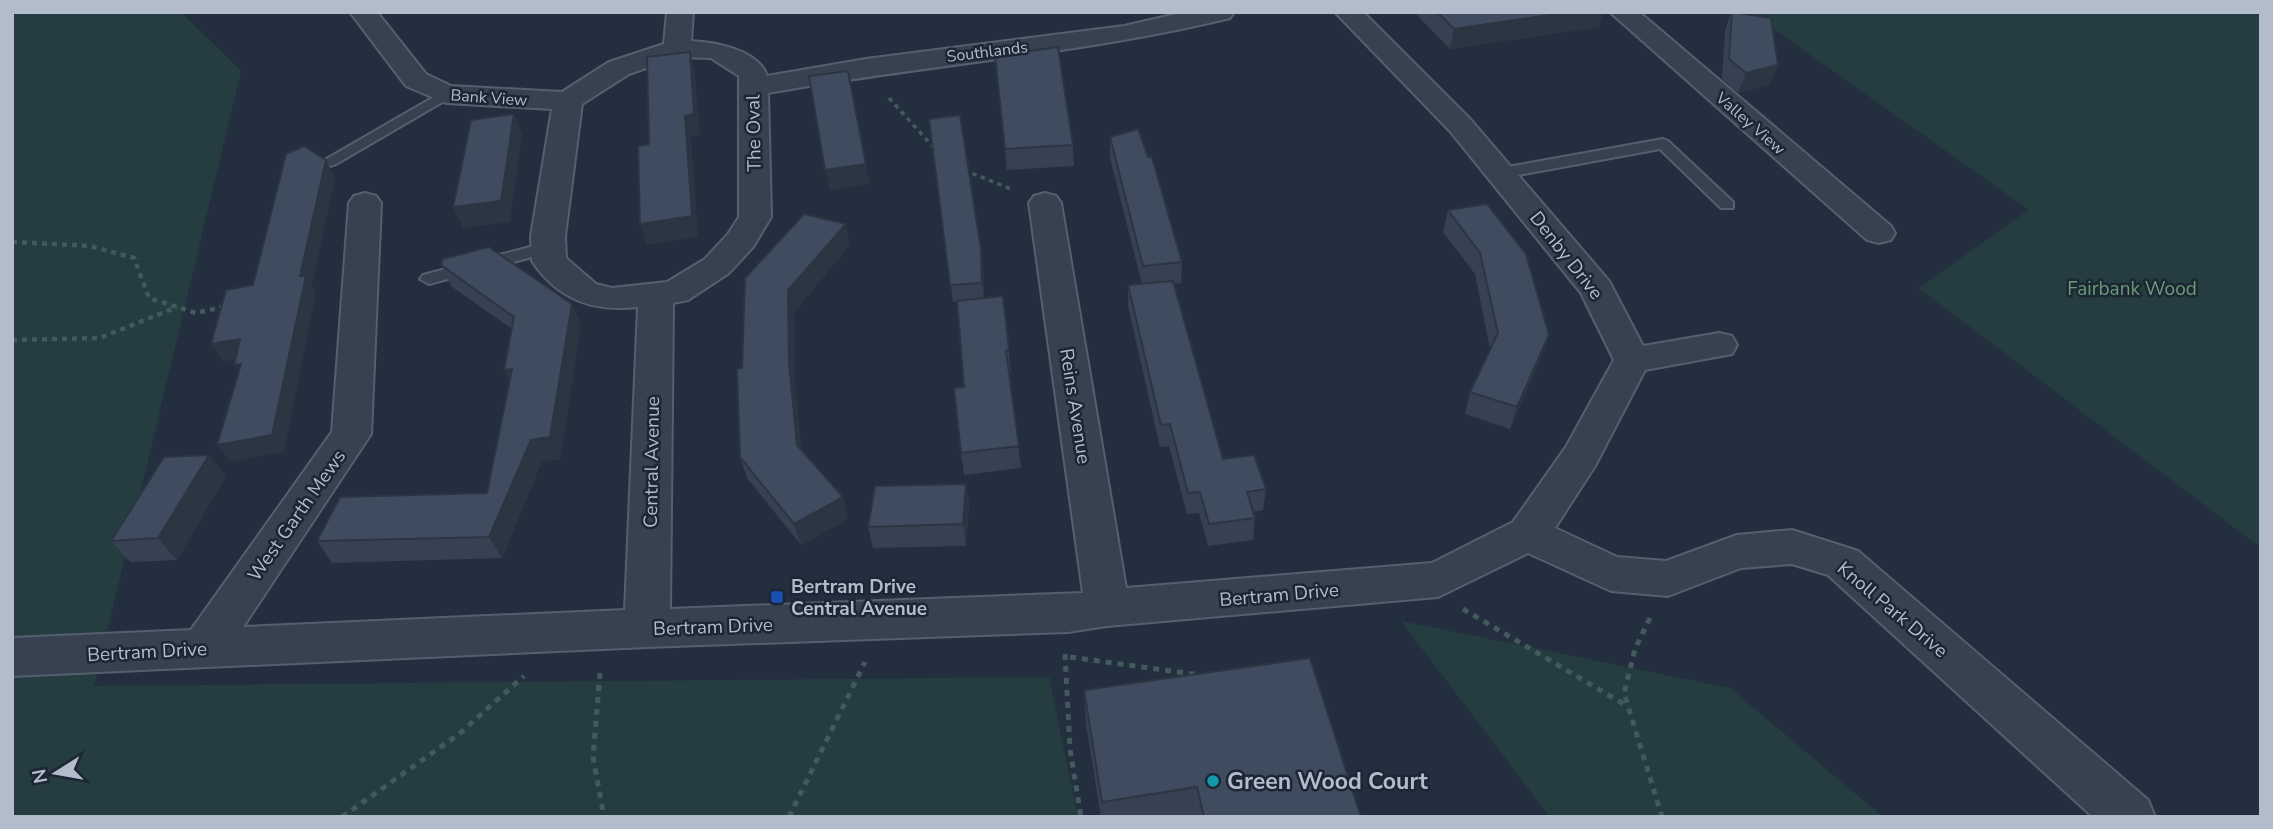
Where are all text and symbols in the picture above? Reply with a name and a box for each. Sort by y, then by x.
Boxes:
street label: Southlands [945,36,1029,68]
street label: Bank View [450,84,529,112]
street label: Valley View [1710,87,1790,160]
street label: The Oval [740,94,768,172]
street label: Denby Drive [1523,206,1609,305]
park label: Fairbank Wood [2067,276,2197,302]
street label: Reins Avenue [1053,347,1097,466]
street label: Central Avenue [638,396,666,528]
street label: West Garth Mews [242,445,352,587]
street label: Knoll Park Drive [1831,556,1953,664]
place label: Bertram Drive Central Avenue [791,574,927,622]
street label: Bertram Drive [1218,577,1340,613]
marker: Bertram Drive Central Avenue [769,589,785,605]
street label: Bertram Drive [653,612,773,642]
street label: Bertram Drive [87,636,208,668]
north arrow [21,738,91,808]
place label: Green Wood Court [1227,766,1428,797]
text: N [26,767,54,786]
marker: Green Wood Court [1205,773,1221,789]

